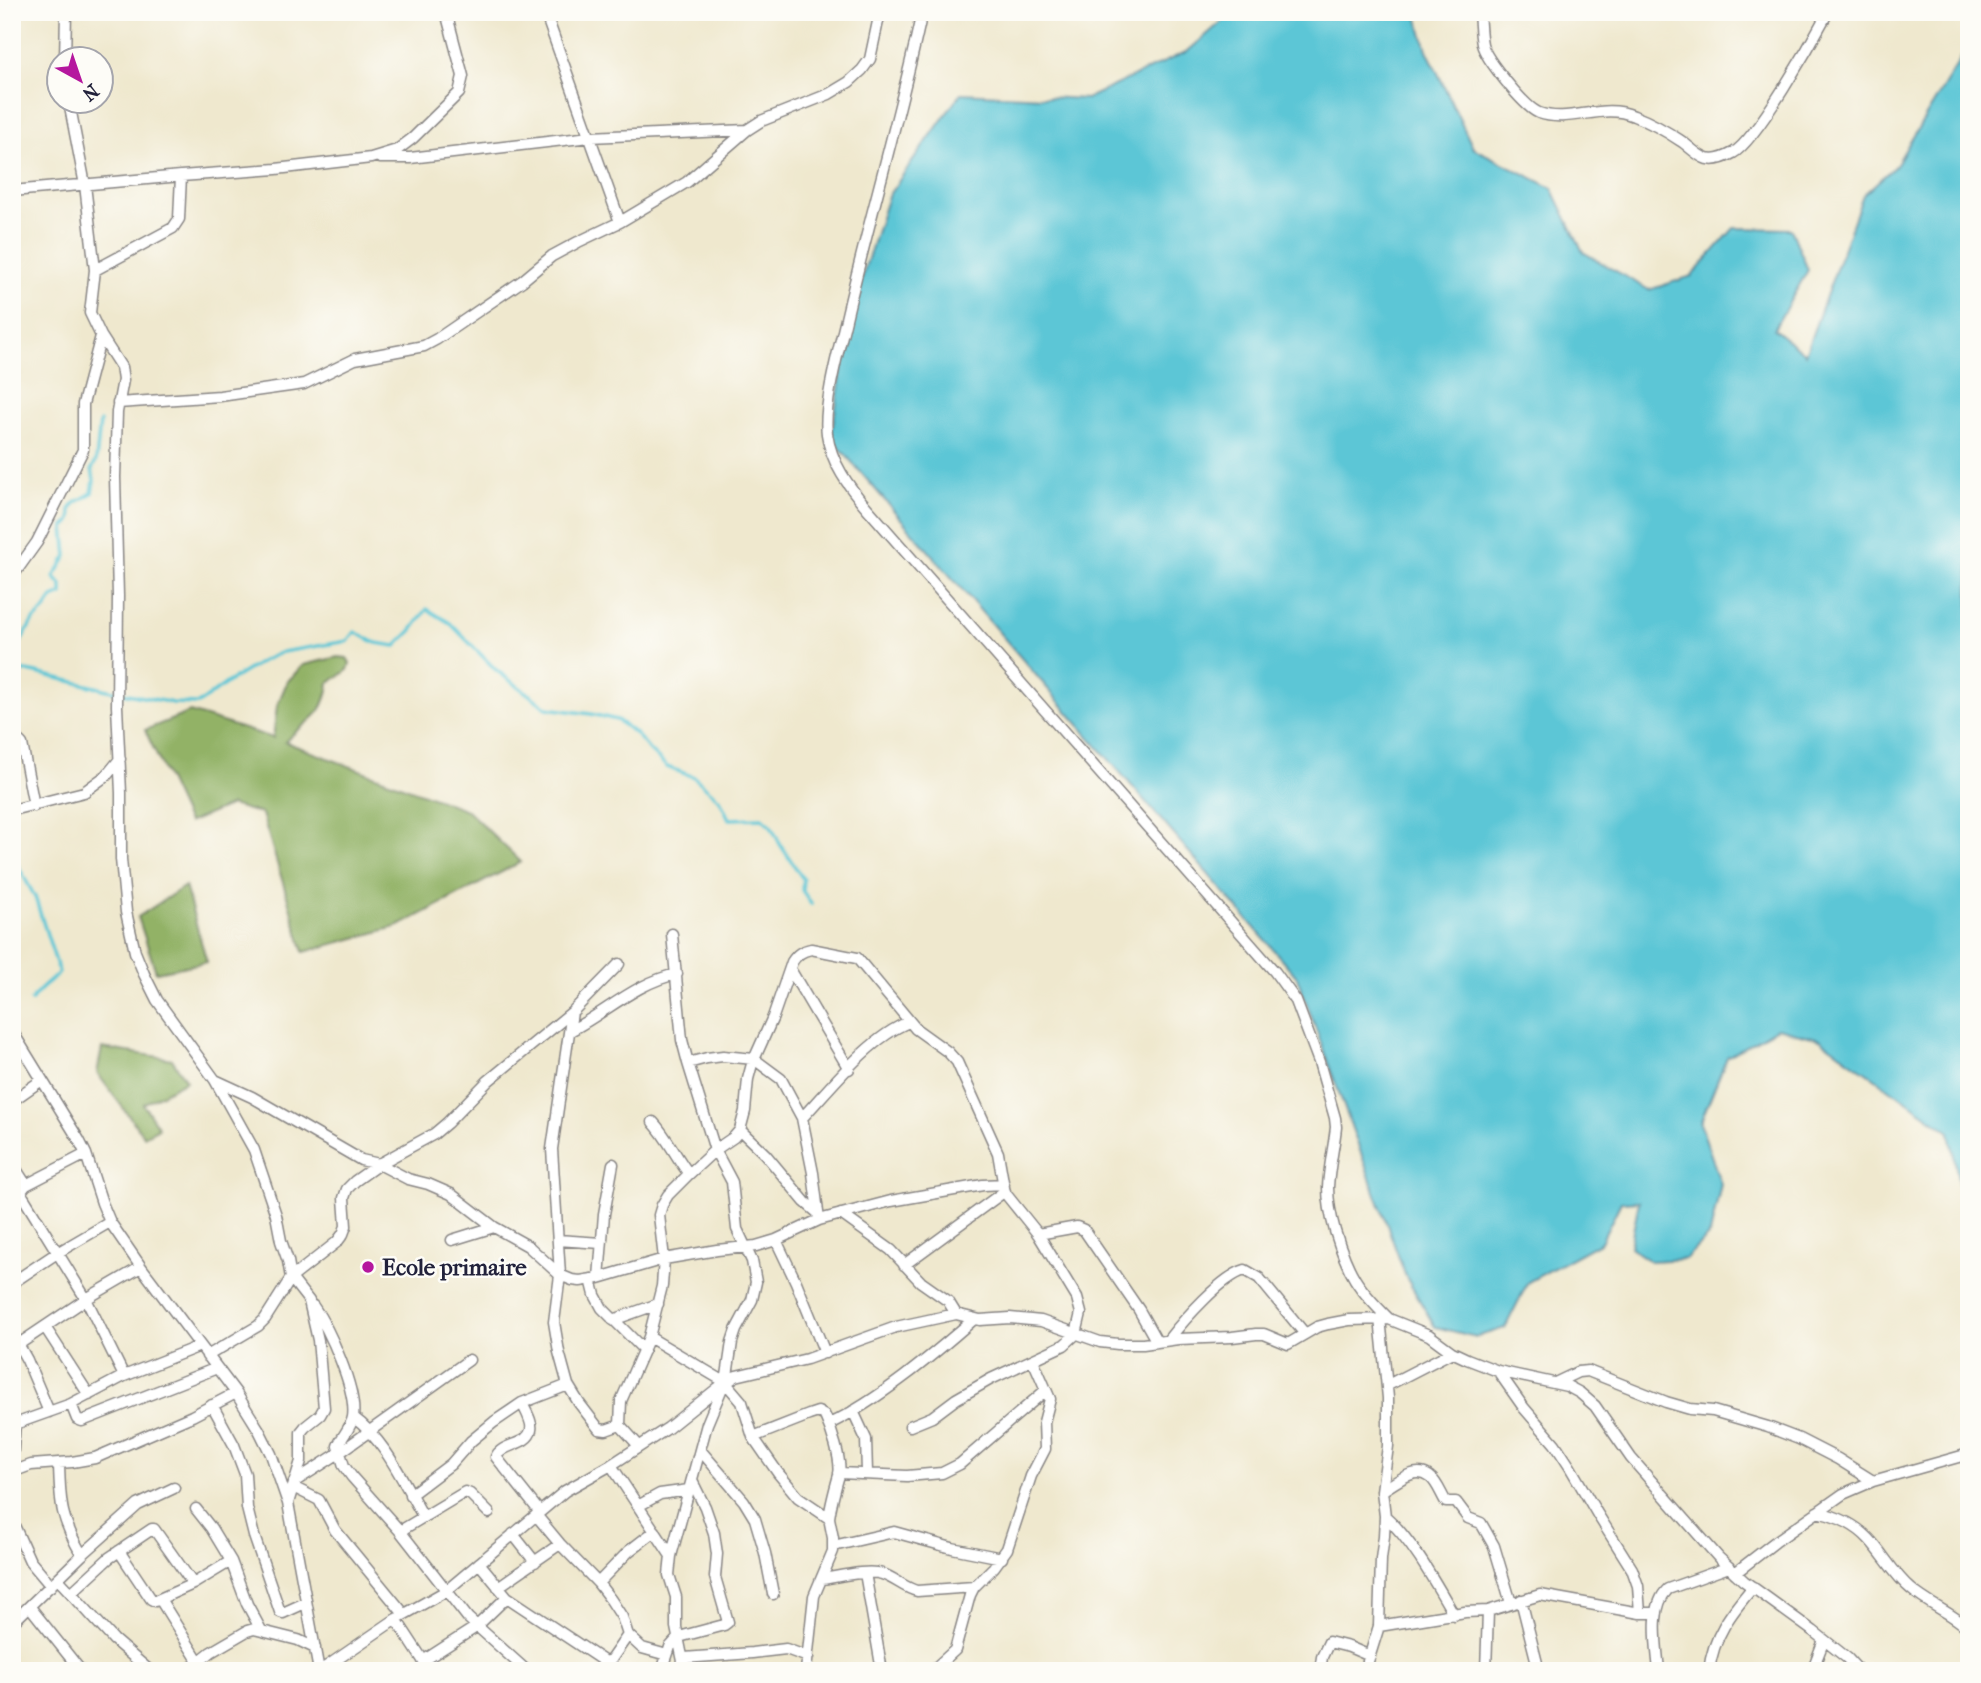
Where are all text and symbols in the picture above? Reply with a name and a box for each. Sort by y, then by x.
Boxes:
north arrow [46,46,116,116]
text: N [77,79,103,106]
place label: Ecole primaire [382,1254,527,1281]
marker: Ecole primaire [360,1259,376,1275]

